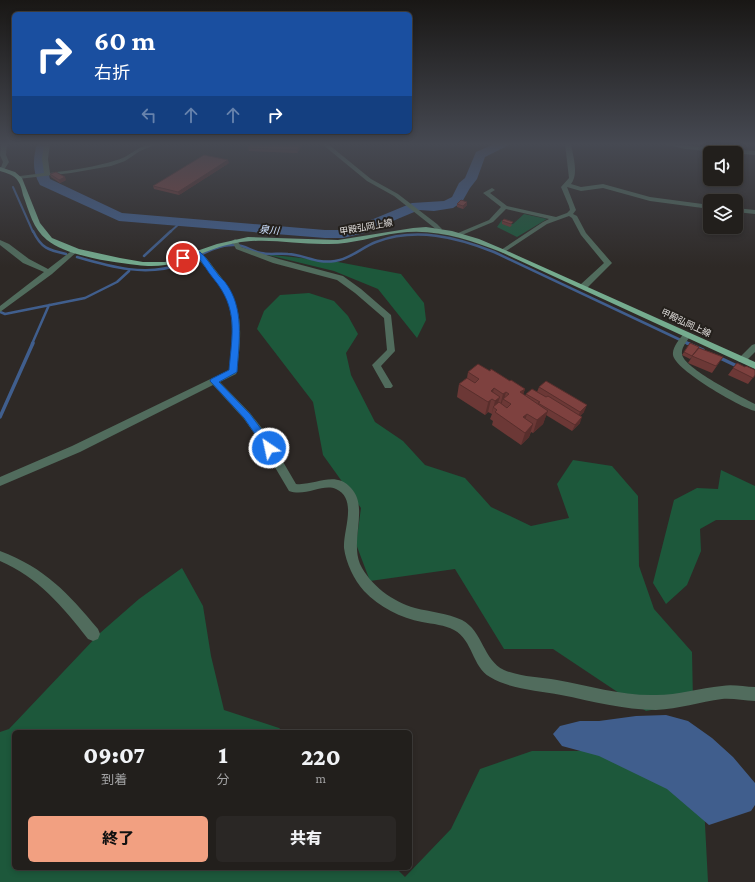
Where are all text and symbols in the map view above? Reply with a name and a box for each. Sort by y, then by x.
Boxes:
text: 60 m [94,25,155,56]
icon: right [28,28,80,80]
text: 右折 [94,63,130,83]
icon: left [138,104,160,126]
icon: ahead [180,104,202,126]
icon: ahead [222,104,244,126]
icon: right [264,104,286,126]
map controls [703,146,743,234]
button: sound [703,146,743,186]
button: layers [703,194,743,234]
street label: 甲殿弘岡上線 [339,217,394,237]
water label: 泉川 [259,224,280,236]
pin [166,241,200,275]
icon: arrive [172,247,194,269]
street label: 甲殿弘岡上線 [659,307,713,339]
position arrow [248,427,290,469]
text: 09:07 [83,741,145,768]
text: 1 [218,741,228,768]
text: 220 [301,743,341,770]
text: m [316,771,326,786]
text: 到着 [101,772,127,787]
text: 分 [217,772,230,787]
button: 終了 [28,816,208,862]
button: 共有 [216,816,396,862]

